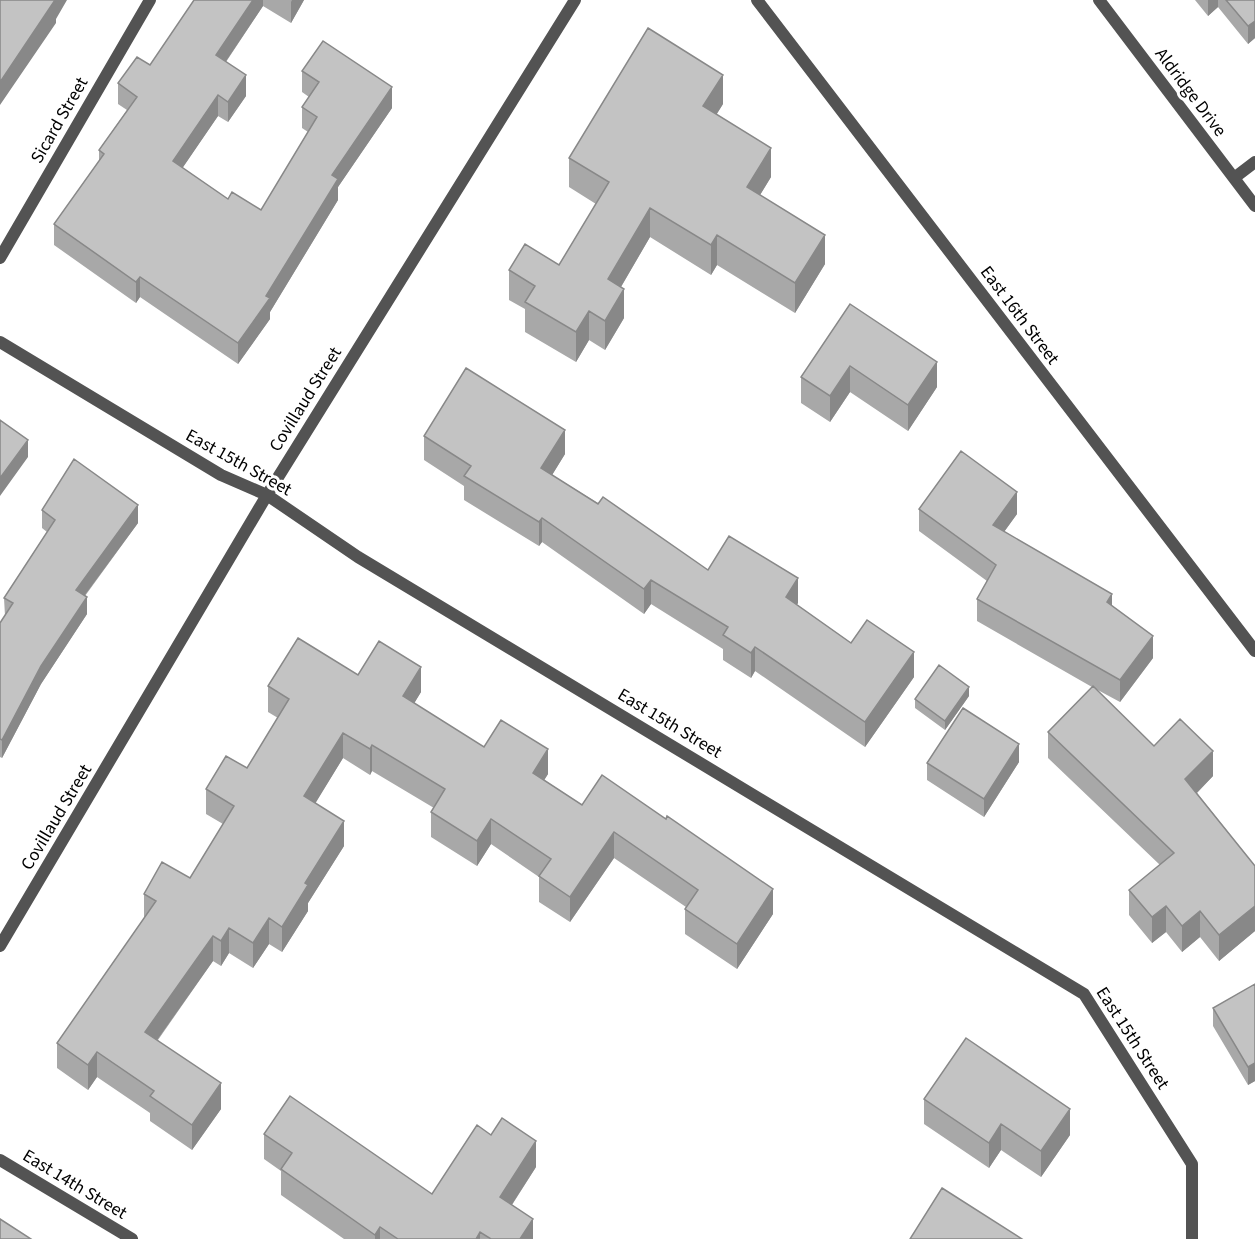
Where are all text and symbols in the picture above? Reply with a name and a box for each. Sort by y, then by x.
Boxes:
street label: Aldridge Drive [1149,43,1232,142]
street label: Sicard Street [25,72,94,168]
street label: East 16th Street [974,261,1065,370]
street label: Covillaud Street [263,342,348,457]
street label: East 15th Street [181,423,296,502]
street label: East 15th Street [613,682,727,765]
street label: Covillaud Street [15,760,98,875]
street label: East 15th Street [1090,982,1175,1095]
street label: East 14th Street [18,1143,132,1226]

